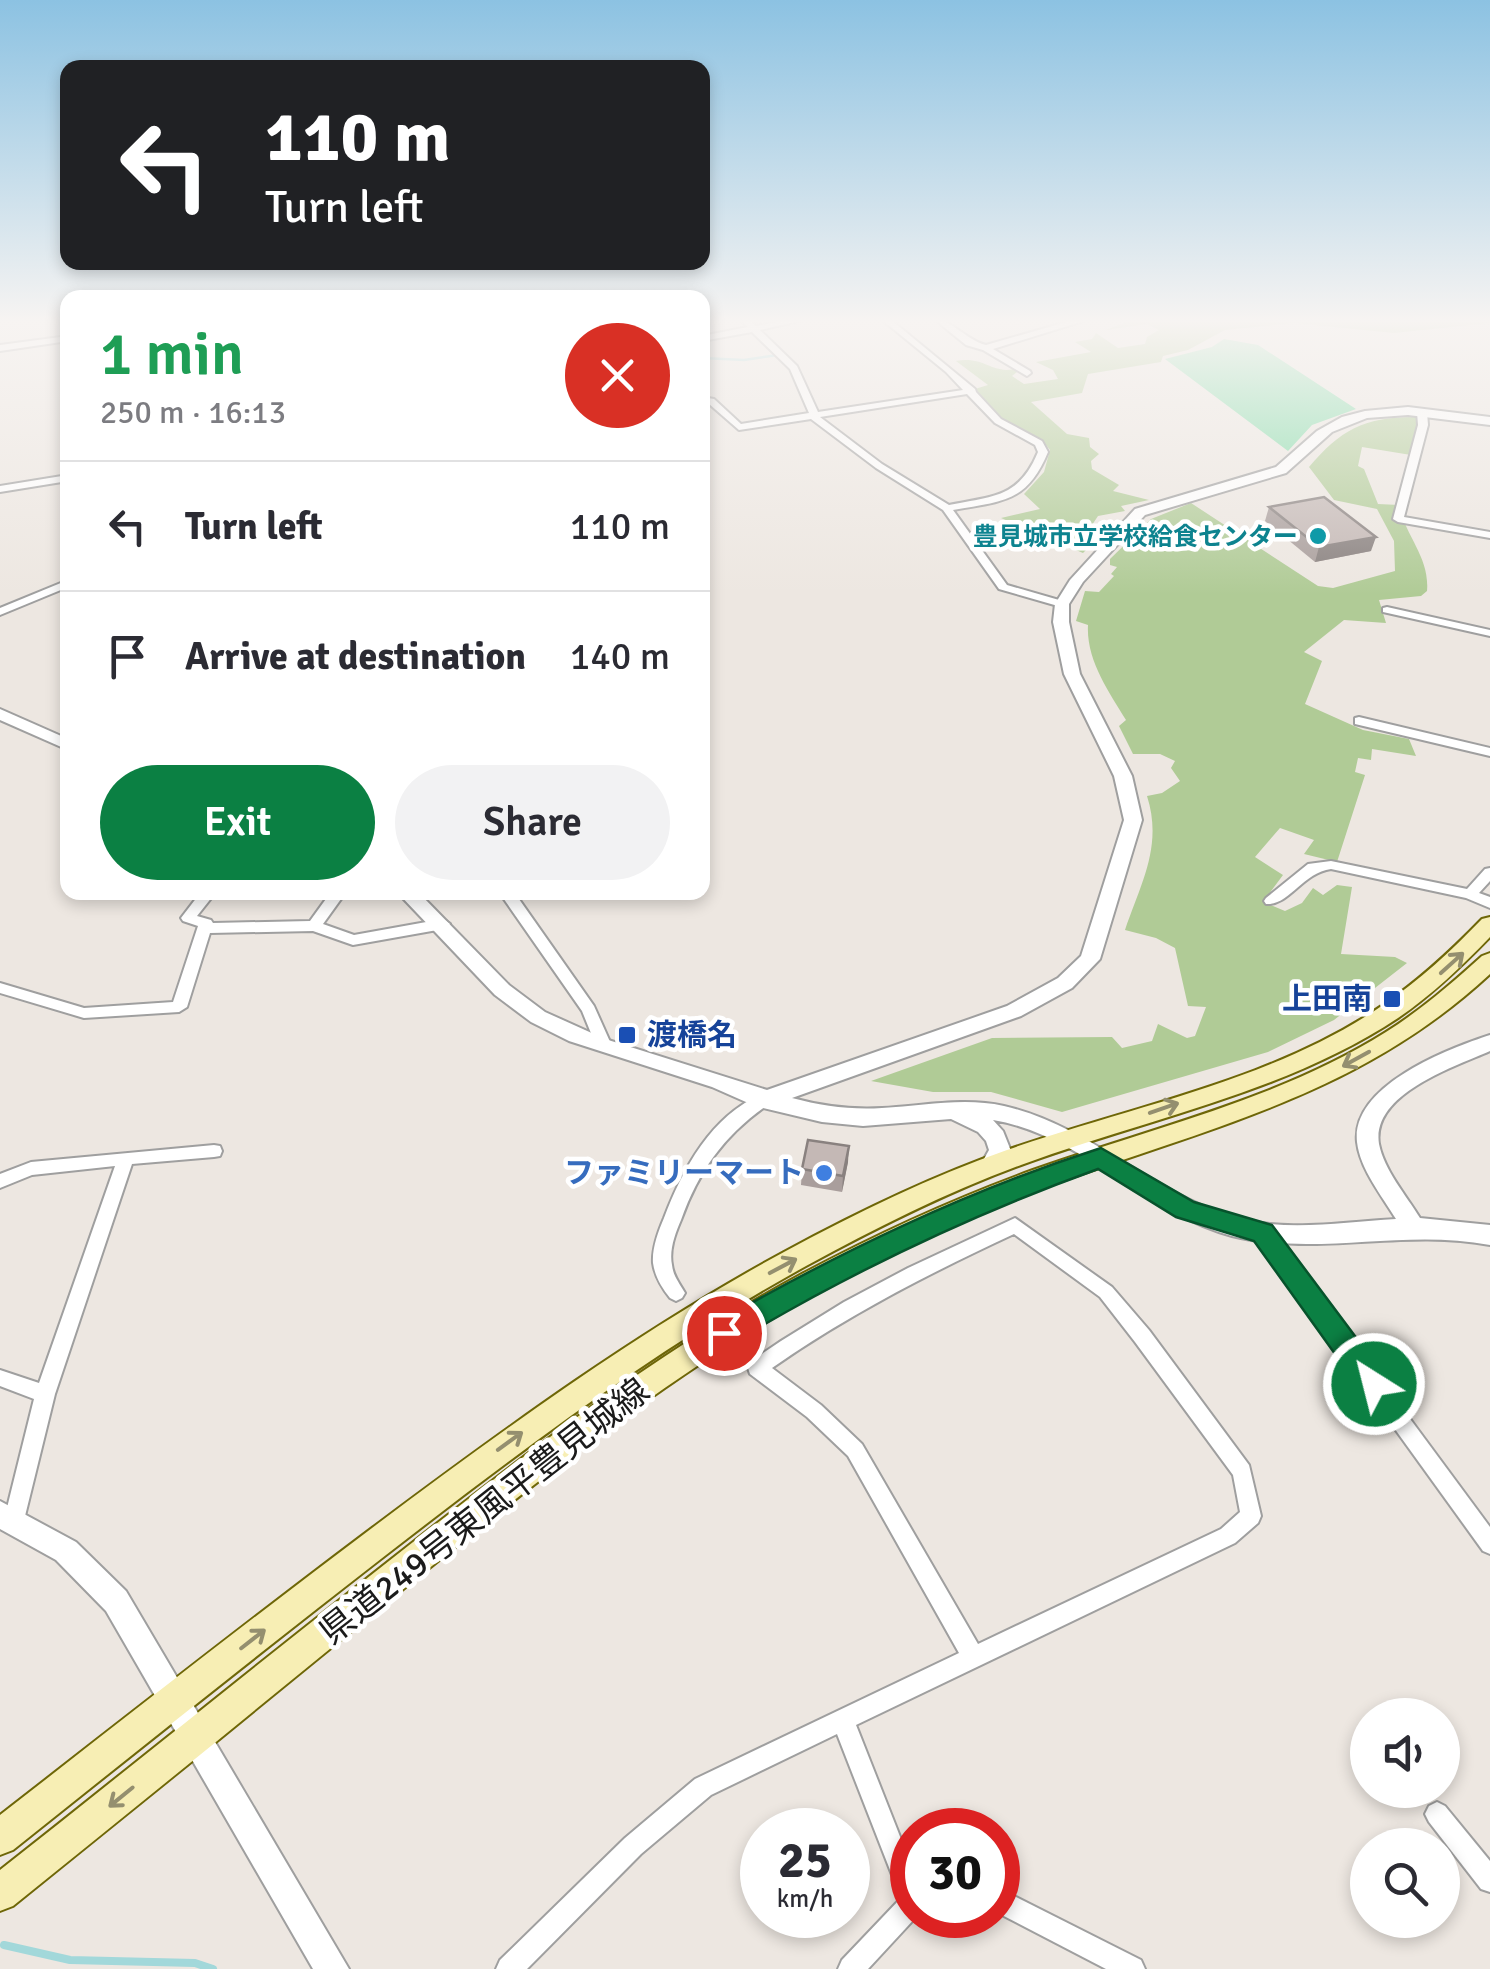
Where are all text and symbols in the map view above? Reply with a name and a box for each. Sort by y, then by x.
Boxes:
text: 110 m [265,94,450,180]
icon: left [100,100,230,230]
text: Turn left [265,180,424,235]
text: 1 min [100,318,244,392]
button: close [565,323,670,428]
text: 250 m · 16:13 [100,393,286,432]
icon: left [100,499,155,554]
text: Turn left [185,503,323,550]
text: 110 m [570,503,670,550]
place label: 豊見城市立学校給食センター [973,521,1298,552]
marker: 豊見城市立学校給食センター [1307,525,1329,547]
icon: arrive [100,629,155,684]
text: Arrive at destination [185,633,526,680]
text: 140 m [570,633,670,680]
button: Exit [100,765,375,880]
button: Share [395,765,670,880]
one-way arrow [1439,952,1464,975]
place label: 上田南 [1282,981,1372,1018]
marker: 上田南 [1381,988,1403,1010]
place label: 渡橋名 [647,1017,737,1054]
marker: 渡橋名 [616,1024,638,1046]
one-way arrow [1342,1050,1371,1070]
one-way arrow [1148,1098,1180,1116]
place label: ファミリーマート [564,1155,804,1192]
marker: ファミリーマート [813,1162,835,1184]
one-way arrow [768,1255,798,1275]
pin [682,1291,767,1376]
icon: arrive [697,1306,752,1361]
position arrow [1322,1332,1426,1436]
street label: 県道249号東風平豊見城線 [311,1369,658,1654]
one-way arrow [496,1431,523,1452]
one-way arrow [239,1629,265,1651]
map controls [1350,1698,1460,1938]
button: sound [1350,1698,1460,1808]
one-way arrow [108,1786,135,1807]
speed limit sign: 30 [890,1808,1020,1938]
button: search [1350,1828,1460,1938]
text: 25 [778,1830,832,1892]
text: km/h [777,1883,833,1914]

